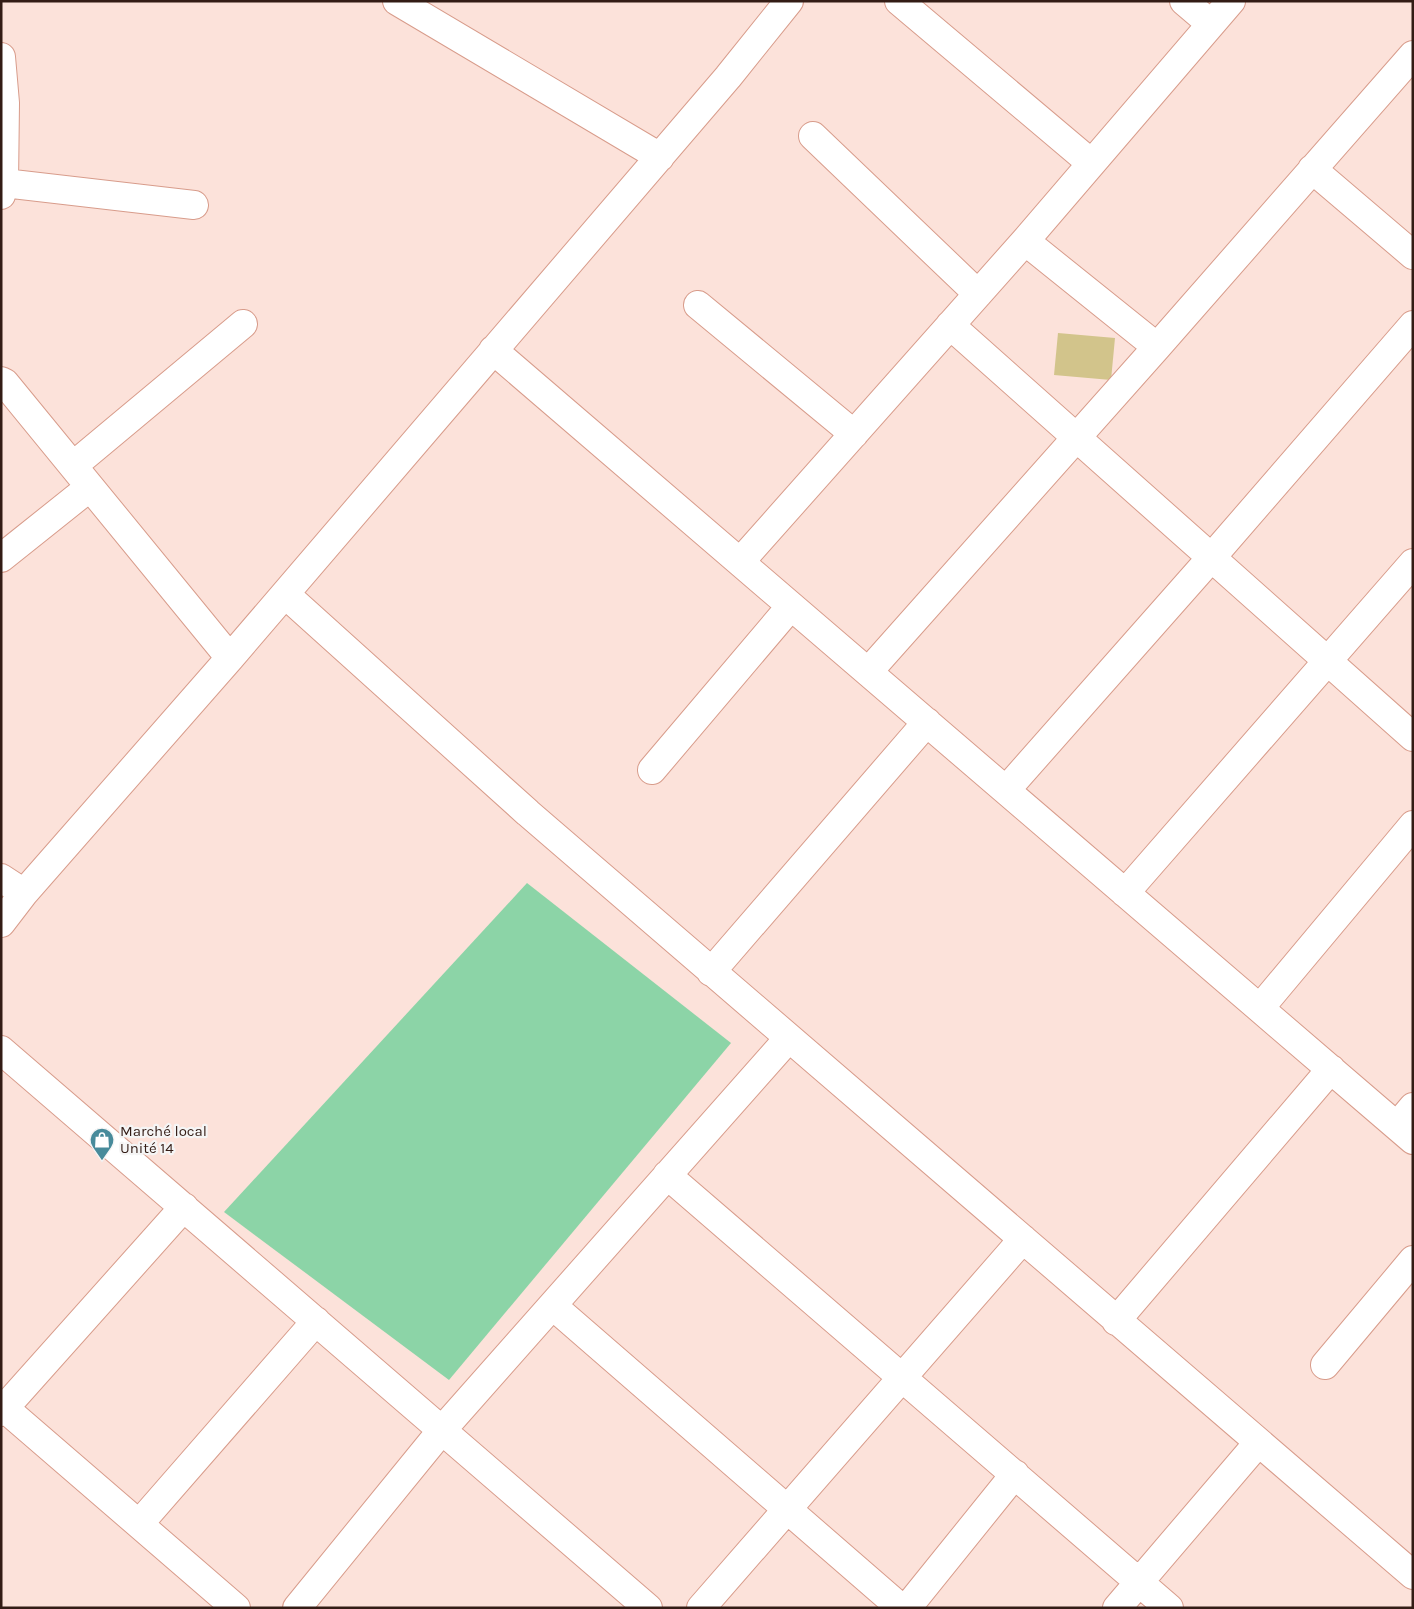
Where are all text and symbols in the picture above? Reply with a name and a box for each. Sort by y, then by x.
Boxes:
place label: Marché local Unité 14 [120,1122,207,1157]
shop icon: Marché local Unité 14 [89,1127,115,1161]

